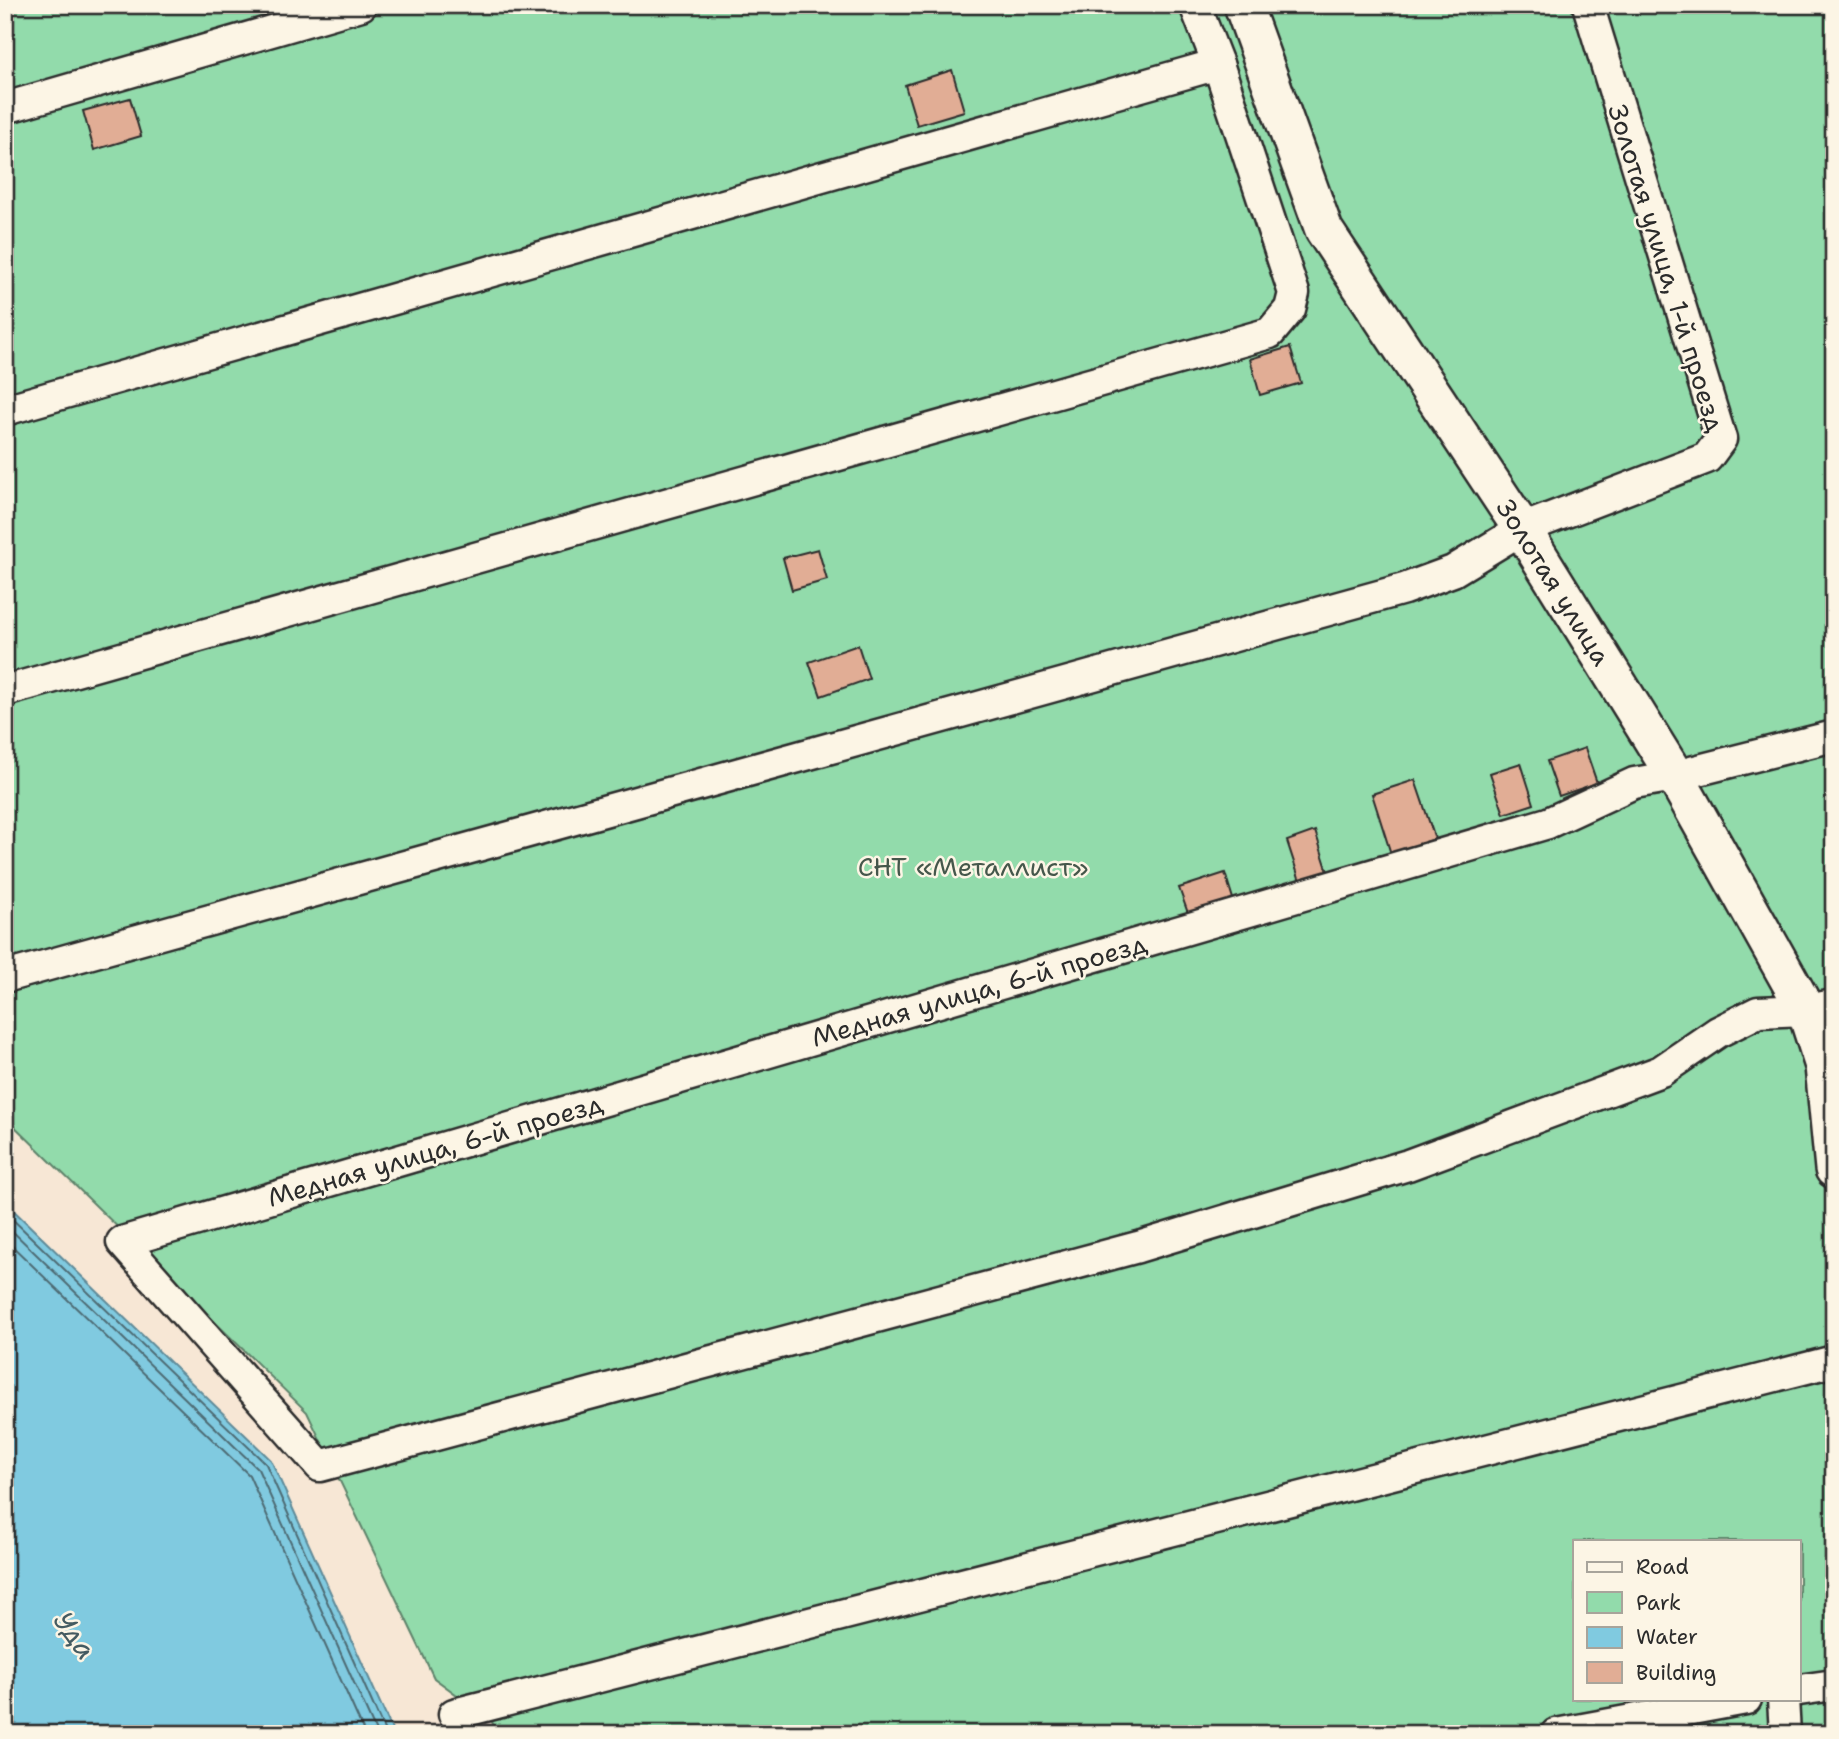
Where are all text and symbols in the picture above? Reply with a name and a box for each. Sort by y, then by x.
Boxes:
street label: Золотая улица, 1-й проезд [1600,100,1734,437]
street label: Золотая улица [1489,492,1619,672]
park label: СНТ «Металлист» [858,849,1088,884]
street label: Медная улица, 6-й проезд [807,925,1151,1055]
street label: Медная улица, 6-й проезд [263,1085,607,1215]
legend [1573,1540,1800,1700]
text: Road [1636,1553,1689,1581]
text: Park [1636,1589,1681,1617]
water label: Уда [45,1603,105,1667]
text: Water [1636,1623,1698,1651]
text: Building [1636,1659,1716,1687]

